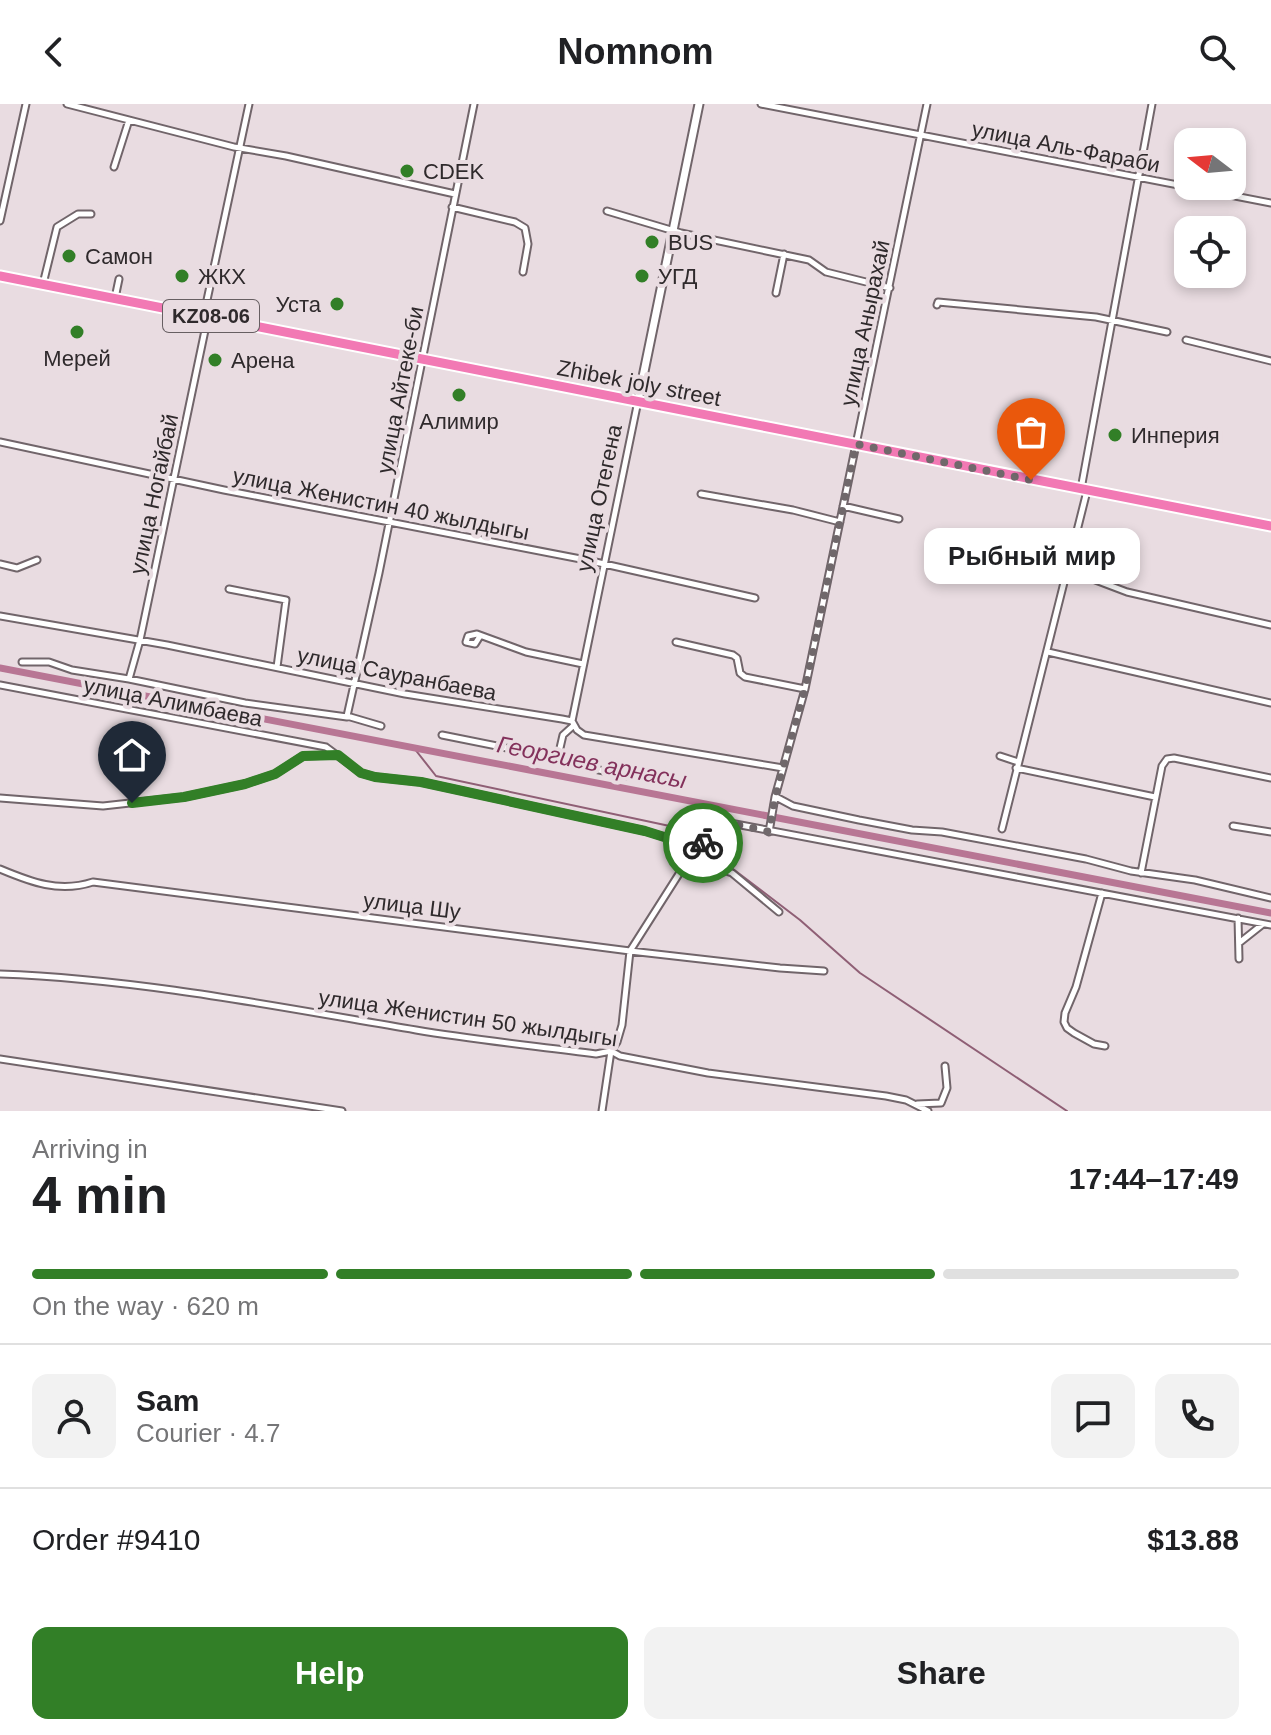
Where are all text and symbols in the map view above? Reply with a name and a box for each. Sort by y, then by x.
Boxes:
icon: back [32,30,76,74]
icon: search [1195,30,1239,74]
text: Nomnom [558,31,714,72]
street label: улица Аль-Фараби [970,116,1162,178]
north arrow [1174,128,1246,200]
map controls [1174,128,1246,288]
place label: CDEK [423,159,484,184]
marker: CDEK [398,162,416,180]
button: locate [1174,216,1246,288]
place label: BUS [668,230,713,255]
marker: BUS [643,233,661,251]
street label: улица Анырахай [835,238,895,408]
place label: Самон [85,244,153,269]
marker: Самон [60,247,78,265]
place label: ЖКХ [198,264,246,289]
place label: УГД [658,264,697,289]
marker: ЖКХ [173,267,191,285]
marker: УГД [633,267,651,285]
place label: Уста [275,292,322,317]
marker: Уста [328,295,346,313]
road number: KZ08-06 [163,300,259,332]
street label: улица Айтеке-би [372,304,428,476]
marker: Мерей [68,323,86,341]
place label: Мерей [43,346,111,371]
place label: Арена [231,348,295,373]
marker: Арена [206,351,224,369]
street label: Zhibek joly street [555,355,723,411]
marker: Алимир [450,386,468,404]
pin [997,398,1065,480]
place label: Алимир [419,409,499,434]
icon: bag [1009,410,1053,454]
street label: улица Ногайбай [125,411,183,577]
street label: улица Отегена [571,421,627,574]
place label: Инперия [1131,423,1220,448]
marker: Инперия [1106,426,1124,444]
street label: улица Женистин 40 жылдыгы [231,463,531,545]
callout: Рыбный мир [923,528,1139,584]
text: Рыбный мир [948,541,1116,571]
street label: улица Сауранбаева [295,642,499,706]
street label: улица Алимбаева [82,672,265,732]
pin [98,721,166,803]
water label: Георгиев арнасы [495,730,689,794]
icon: home [110,733,154,777]
courier [663,803,743,883]
icon: bike [681,821,725,865]
street label: улица Шу [362,888,462,924]
street label: улица Женистин 50 жылдыгы [317,985,619,1051]
text: Arriving in [32,1134,148,1164]
text: 17:44–17:49 [1069,1162,1239,1195]
text: 4 min [32,1166,168,1224]
text: On the way · 620 m [32,1291,259,1321]
button: person [32,1374,116,1458]
button: chat [1051,1374,1135,1458]
button: phone [1155,1374,1239,1458]
text: Sam [136,1384,199,1417]
text: Courier · 4.7 [136,1418,281,1448]
text: Order #9410 [32,1523,200,1556]
text: $13.88 [1147,1523,1239,1556]
button: Help [32,1627,628,1719]
button: Share [644,1627,1239,1719]

